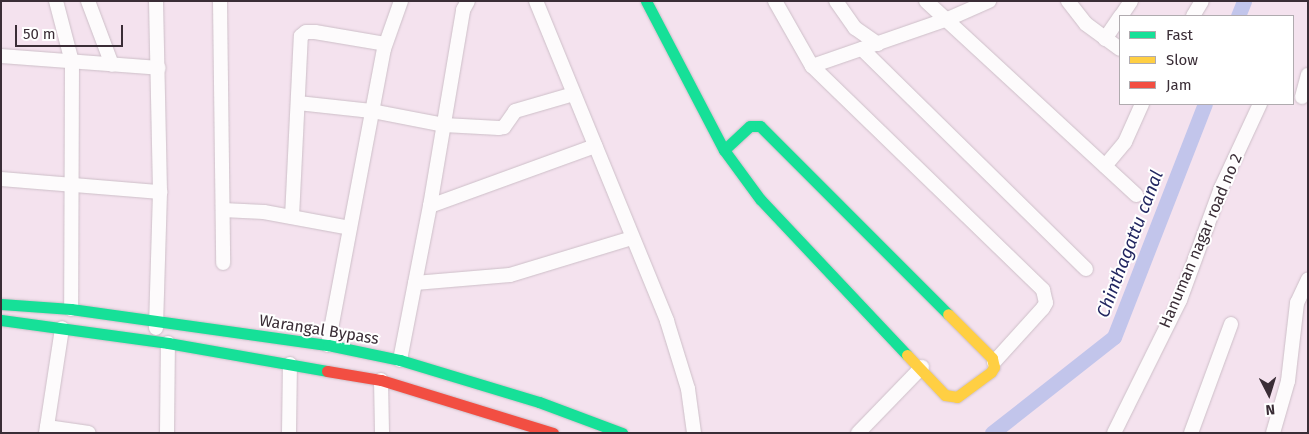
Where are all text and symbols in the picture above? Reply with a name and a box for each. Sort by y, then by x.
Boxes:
scale bar [18,15,125,47]
legend [1119,15,1294,105]
text: 50 m [23,25,56,43]
text: Fast [1166,26,1193,44]
text: Slow [1166,51,1198,69]
text: Jam [1166,76,1192,94]
street label: Hanuman nagar road no 2 [1156,151,1246,331]
water label: Chinthagattu canal [1092,168,1168,320]
street label: Warangal Bypass [258,311,380,349]
north arrow [1244,369,1294,419]
text: N [1265,401,1276,418]

